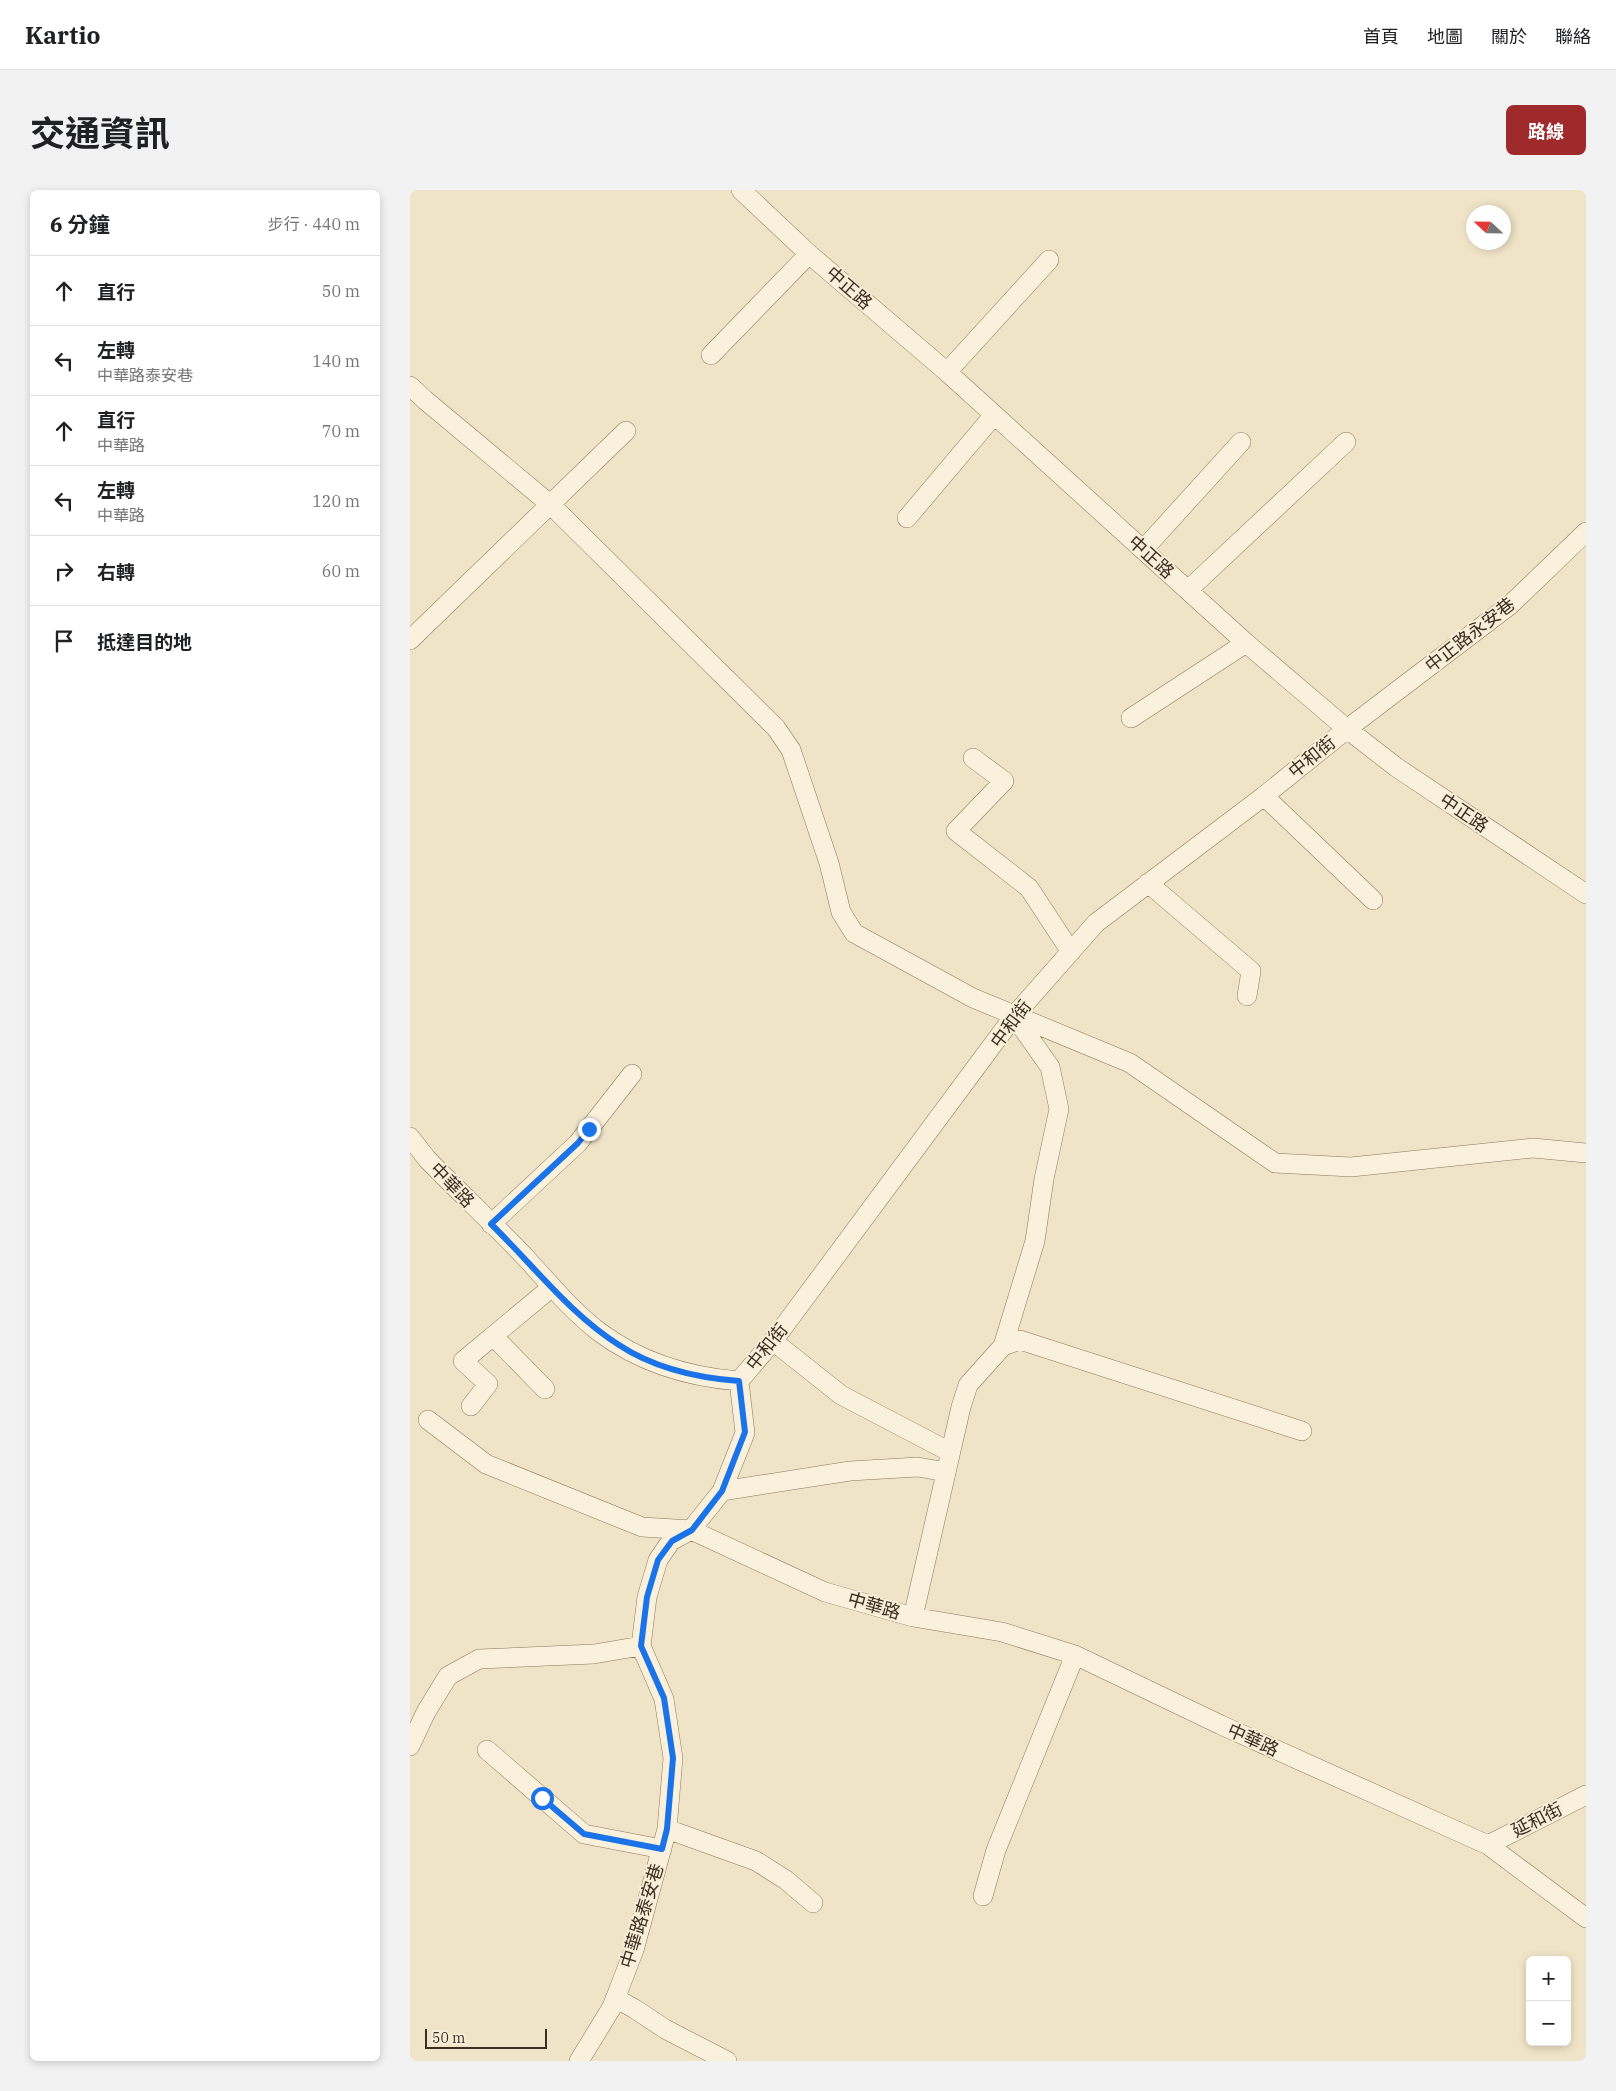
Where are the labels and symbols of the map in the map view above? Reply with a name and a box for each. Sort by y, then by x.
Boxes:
north arrow [1466,205,1511,250]
street label: 中正路 [821,261,877,314]
street label: 中正路 [1124,530,1179,583]
street label: 中正路永安巷 [1420,592,1519,677]
street label: 中和街 [1283,731,1340,783]
street label: 中正路 [1435,788,1493,837]
street label: 中和街 [985,995,1036,1052]
route end [578,1118,601,1141]
street label: 中華路 [425,1157,479,1212]
street label: 中和街 [741,1318,793,1375]
street label: 中華路 [845,1587,903,1624]
street label: 中華路 [1224,1718,1283,1761]
route start [531,1787,554,1810]
street label: 延和街 [1507,1797,1566,1842]
street label: 中華路泰安巷 [615,1861,668,1971]
scale bar [425,2026,548,2049]

